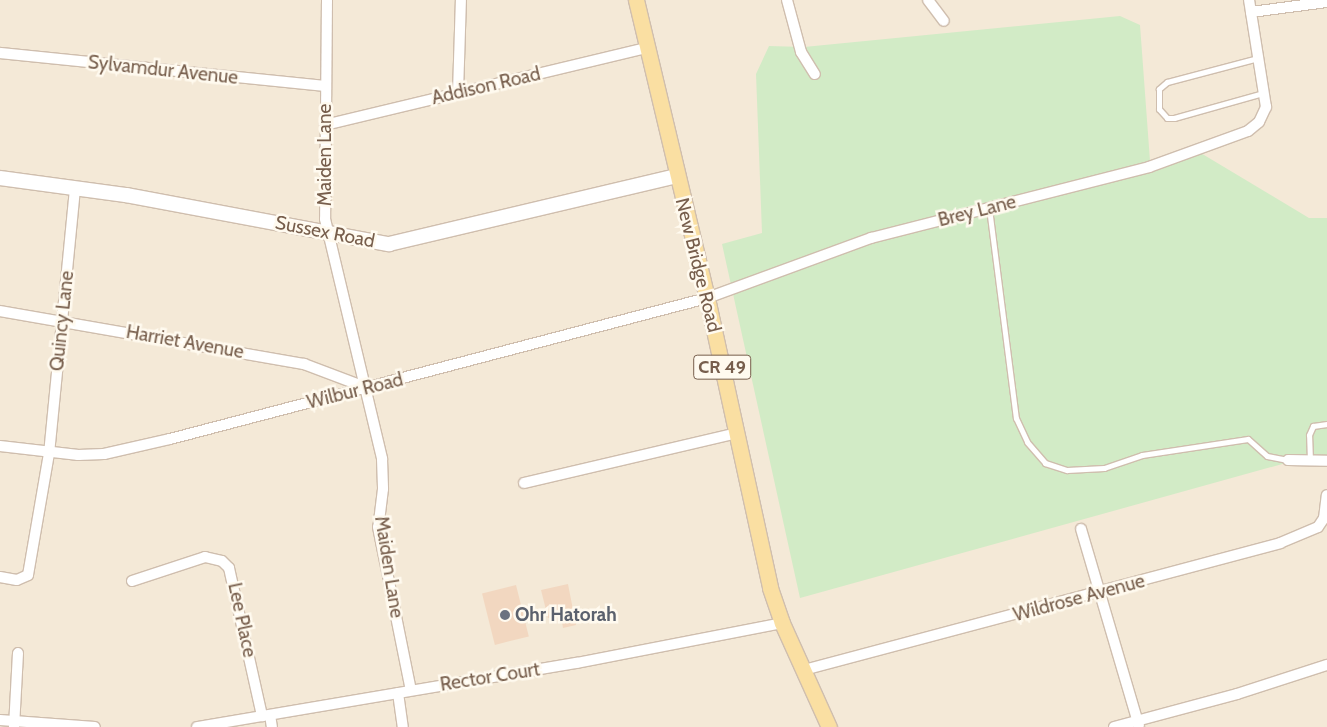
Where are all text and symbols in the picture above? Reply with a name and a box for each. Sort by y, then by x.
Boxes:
street label: Sylvamdur Avenue [87,51,239,89]
street label: Addison Road [429,62,543,110]
street label: Maiden Lane [314,104,336,206]
street label: Brey Lane [936,190,1018,232]
street label: New Bridge Road [670,196,726,334]
street label: Sussex Road [273,211,377,253]
street label: Quincy Lane [45,270,79,372]
street label: Harriet Avenue [124,320,246,364]
road number: CR 49 [692,352,752,382]
street label: Wilbur Road [305,368,405,414]
street label: Maiden Lane [370,515,408,619]
street label: Wildrose Avenue [1011,569,1147,627]
street label: Lee Place [223,581,261,659]
place label: Ohr Hatorah [515,604,617,626]
marker: Ohr Hatorah [499,609,511,621]
street label: Rector Court [438,658,542,696]

